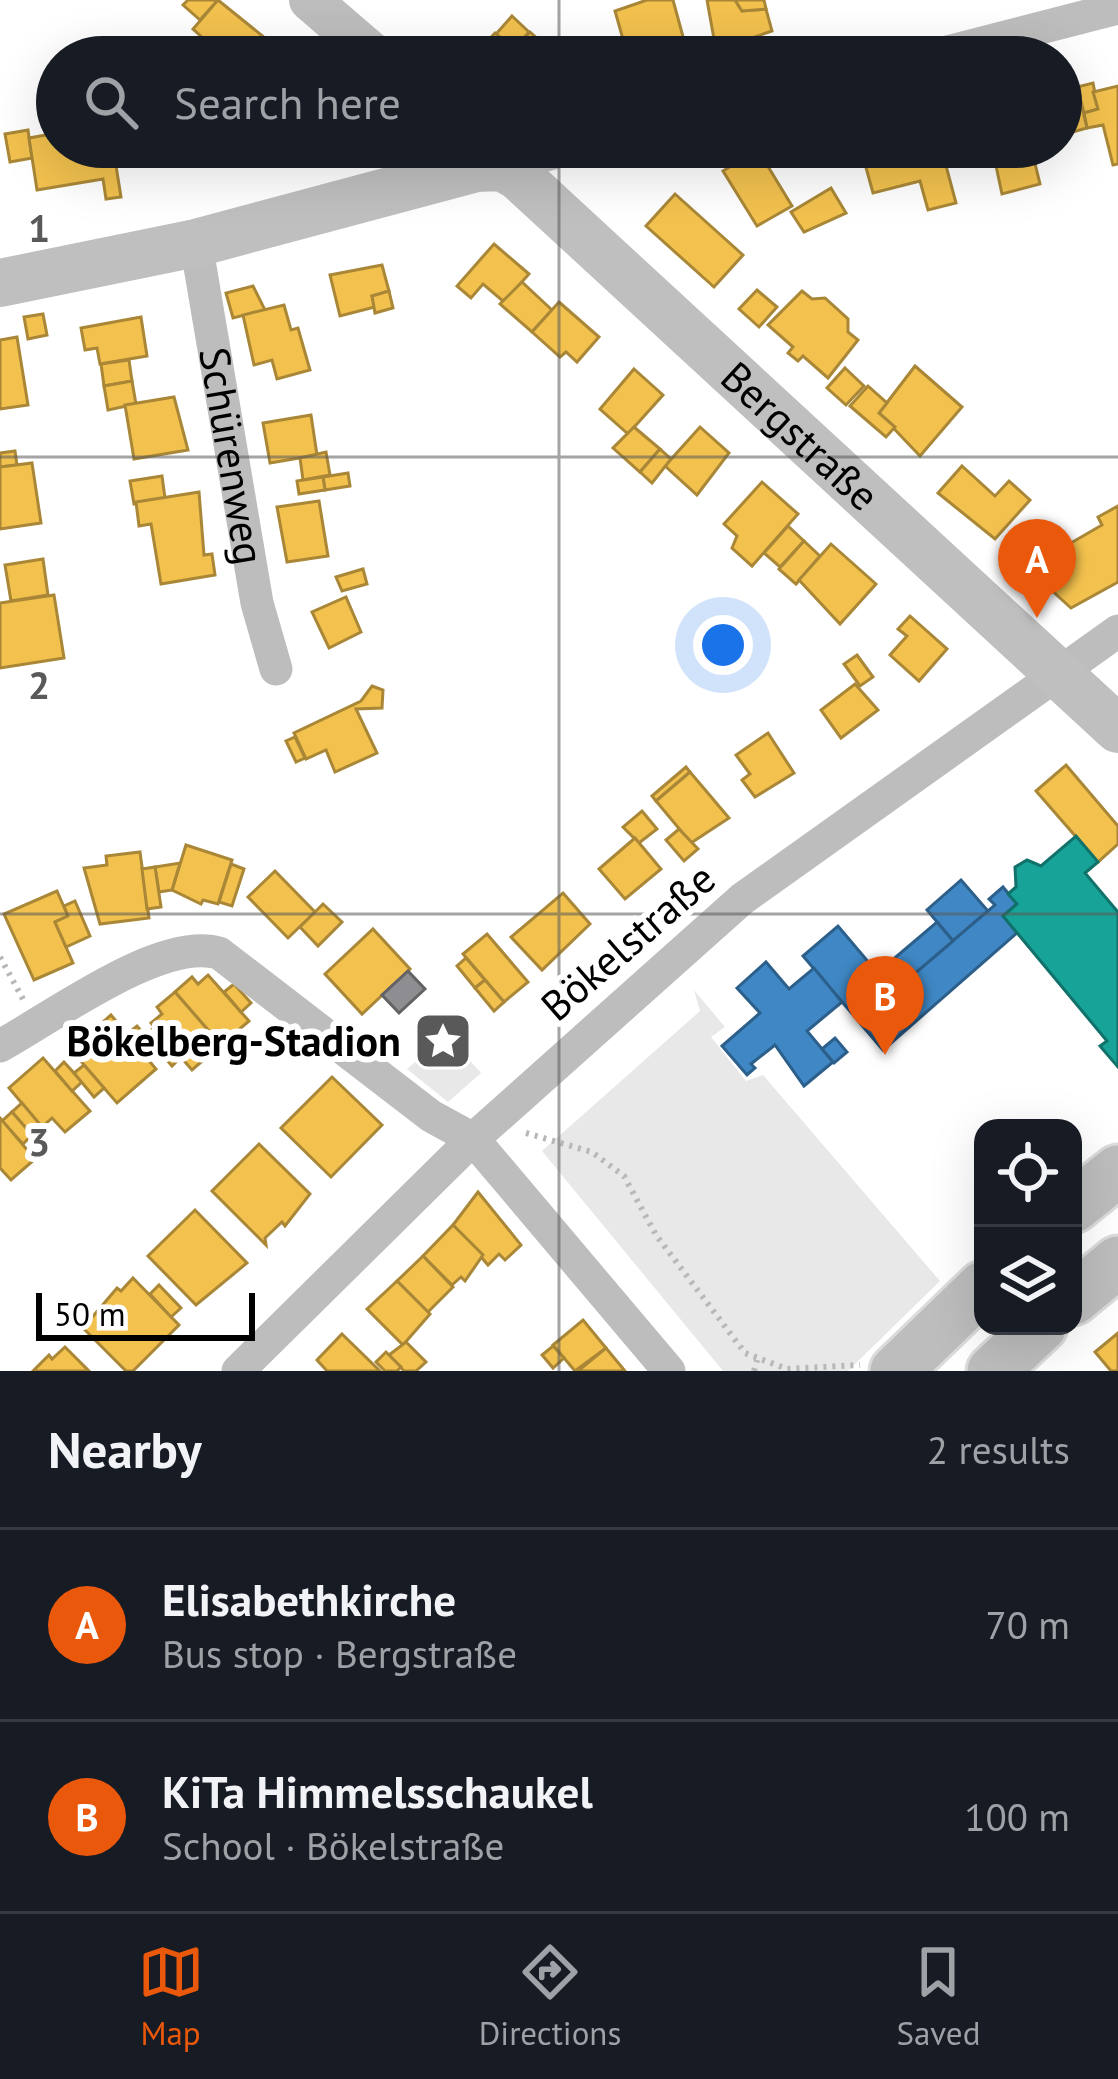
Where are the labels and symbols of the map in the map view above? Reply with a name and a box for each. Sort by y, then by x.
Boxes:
text: 1 [28,202,50,253]
street label: Schürenweg [187,343,278,569]
street label: Bergstraße [710,349,891,522]
pin: A [998,519,1076,618]
your location [693,615,753,675]
text: 2 [28,659,50,710]
street label: Bökelstraße [529,851,726,1032]
pin: B [846,956,924,1055]
place icon: Bökelberg-Stadion [412,1010,474,1072]
place label: Bökelberg-Stadion [66,1013,401,1068]
text: 3 [28,1116,50,1167]
scale bar [36,1287,255,1340]

